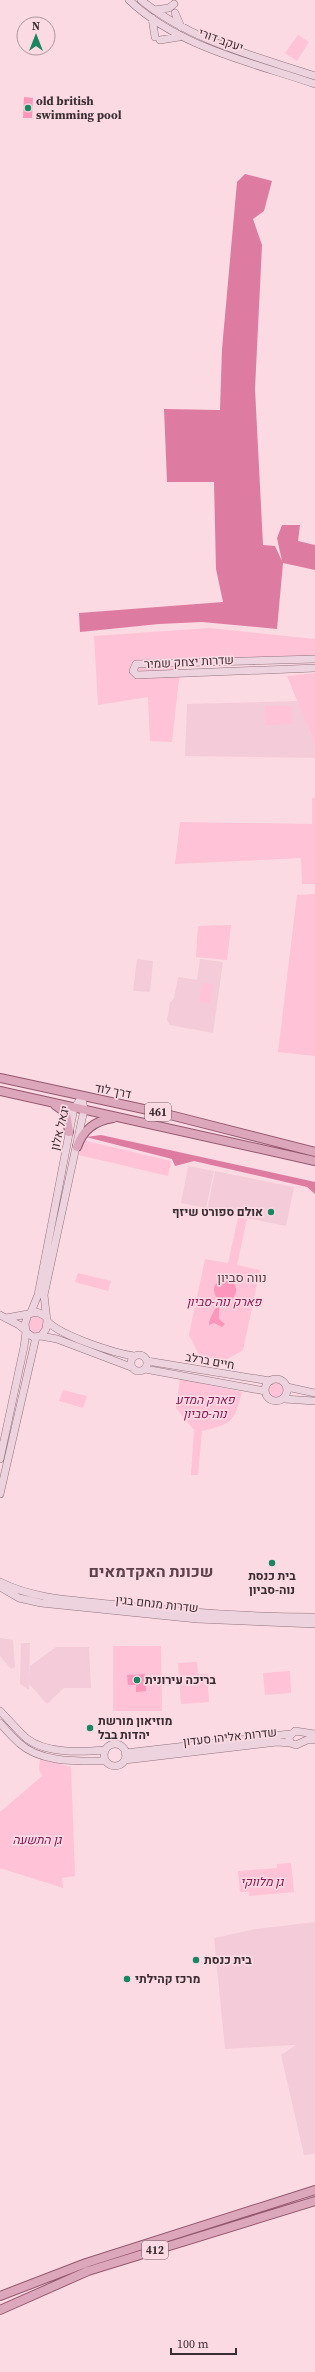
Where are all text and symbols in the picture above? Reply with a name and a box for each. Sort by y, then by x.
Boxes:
north arrow [16,16,56,56]
text: N [32,19,40,34]
street label: יעקב דורי [196,25,246,55]
place label: old british swimming pool [36,93,122,123]
marker: old british swimming pool [23,103,33,113]
street label: שדרות יצחק שמיר [144,652,234,672]
street label: דרך לוד [93,1080,133,1102]
road number: 461 [145,1103,171,1121]
street label: יגאל אלון [47,1104,73,1152]
place label: אולם ספורט שיזף [172,1204,263,1220]
marker: אולם ספורט שיזף [266,1207,276,1217]
district label: נווה סביון [217,1269,267,1286]
park label: פארק נוה-סביון [187,1294,263,1310]
street label: חיים ברלב [184,1349,236,1373]
park label: פארק המדע נוה-סביון [175,1392,236,1422]
marker: בית כנסת נוה-סביון [267,1558,277,1568]
district label: שכונת האקדמאים [88,1560,214,1582]
place label: בית כנסת נוה-סביון [248,1568,296,1598]
street label: שדרות מנחם בגין [115,1592,199,1616]
place label: בריכה עירונית [145,1672,217,1688]
marker: בריכה עירונית [132,1675,142,1685]
place label: מוזיאון מורשת יהדות בבל [98,1713,173,1743]
marker: מוזיאון מורשת יהדות בבל [85,1723,95,1733]
street label: שדרות אליהו סעדון [182,1724,278,1750]
park label: גן התשעה [13,1832,63,1848]
park label: גן מלווקי [241,1874,285,1890]
place label: בית כנסת [204,1952,252,1968]
marker: בית כנסת [191,1955,201,1965]
place label: מרכז קהילתי [135,1971,200,1987]
marker: מרכז קהילתי [122,1974,132,1984]
road number: 412 [142,2241,168,2259]
scale bar [171,2330,236,2356]
text: 100 m [177,2336,209,2352]

